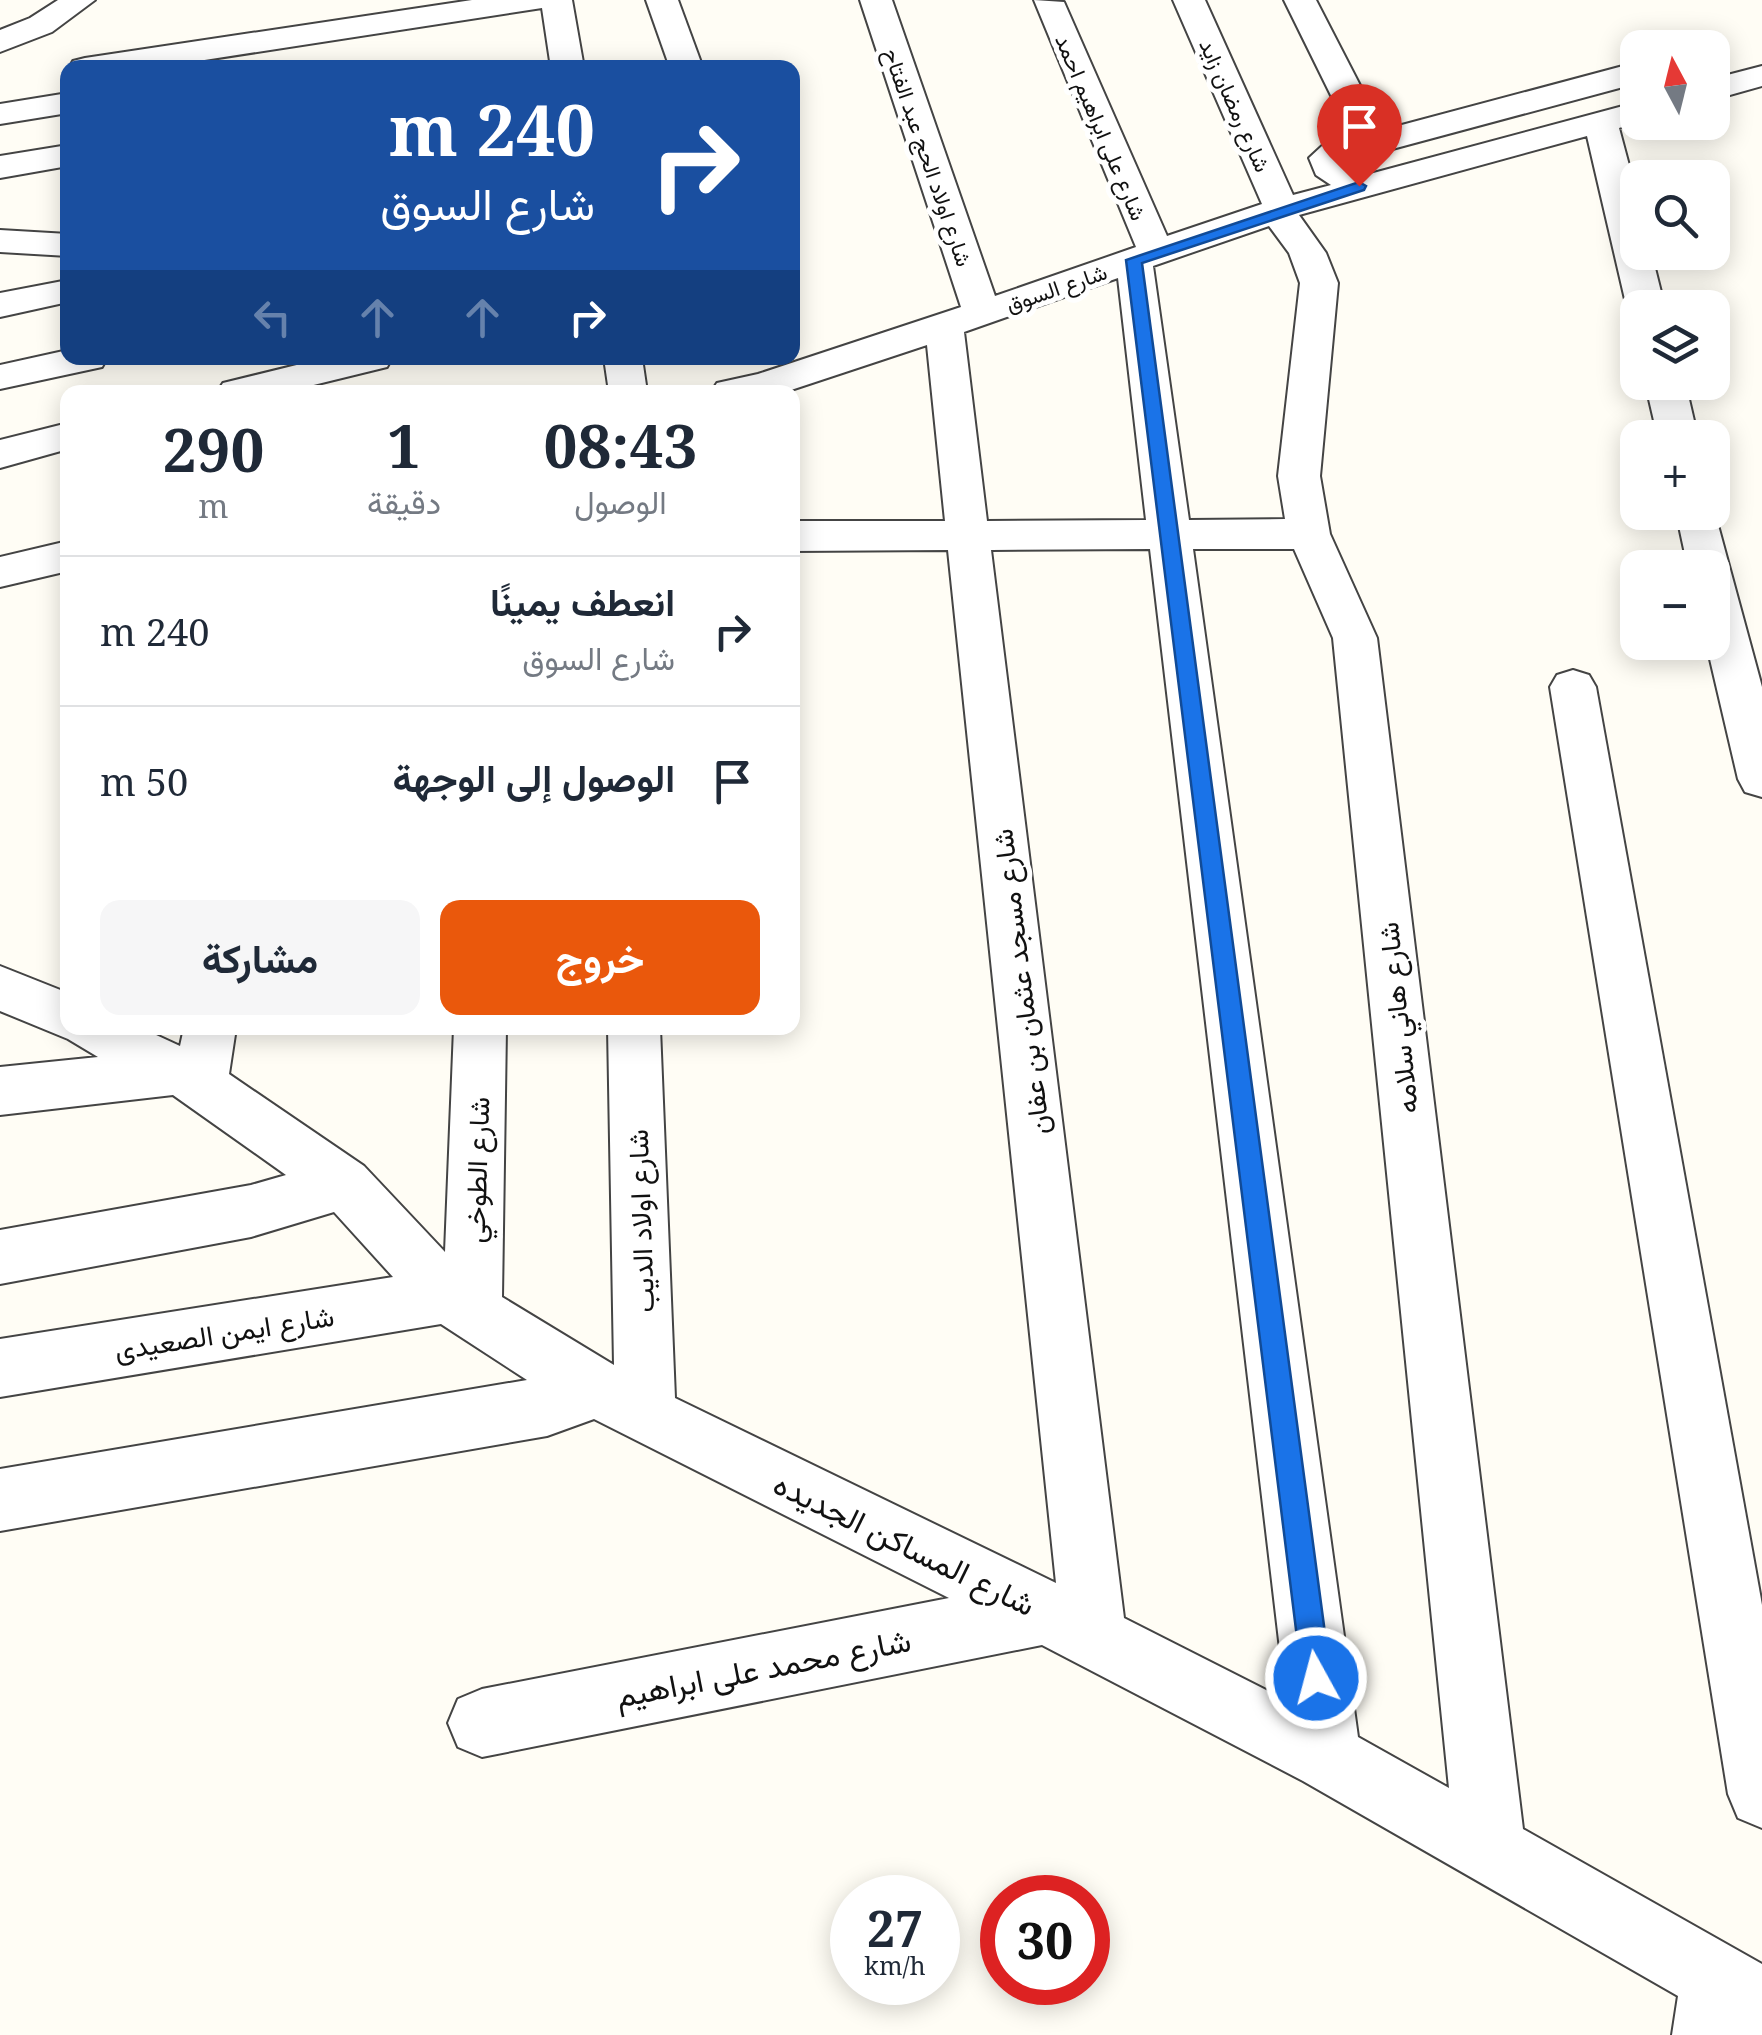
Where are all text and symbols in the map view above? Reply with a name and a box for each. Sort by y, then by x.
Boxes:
street label: شارع على ابراهيم احمد [1048,29,1155,225]
north arrow [1620,30,1730,140]
map controls [1620,30,1730,660]
street label: شارع رمضان زايد [1192,34,1279,177]
street label: شارع اولاد الحج عبد الفتاح [877,44,980,270]
text: 240 m [389,81,595,177]
pin [1317,84,1402,187]
icon: arrive [1332,99,1387,154]
icon: right [630,100,760,230]
button: search [1620,160,1730,270]
text: شارع السوق [380,172,595,233]
street label: شارع السوق [1001,256,1111,319]
icon: left [245,290,300,345]
icon: ahead [350,290,405,345]
icon: ahead [455,290,510,345]
icon: right [560,290,615,345]
button: layers [1620,290,1730,400]
text: 1 [387,404,421,486]
text: 08:43 [544,404,697,486]
text: 290 [163,408,264,490]
button: + [1620,420,1730,530]
text: دقيقة [367,480,441,523]
text: الوصول [574,480,667,523]
text: m [198,484,229,527]
button: − [1620,550,1730,660]
text: انعطف يمينًا [490,575,675,627]
icon: right [705,604,760,659]
text: 240 m [100,605,210,657]
text: شارع السوق [522,636,675,679]
text: الوصول إلى الوجهة [393,751,675,803]
icon: arrive [705,754,760,809]
text: 50 m [100,755,188,807]
street label: شارع مسجد عثمان بن عفان [982,827,1059,1137]
button: مشاركة [100,900,420,1015]
button: خروج [440,900,760,1015]
street label: شارع هاني سلامه [1368,920,1431,1116]
street label: شارع الطوخي [454,1096,503,1244]
street label: شارع اولاد الديب [618,1129,663,1313]
street label: شارع ايمن الصعيدى [111,1296,337,1369]
street label: شارع المساكن الجديده [766,1461,1043,1627]
street label: شارع محمد على ابراهيم [612,1617,915,1719]
position arrow [1264,1626,1368,1730]
speed limit sign: 30 [980,1875,1110,2005]
text: 27 [867,1894,923,1962]
text: km/h [864,1948,926,1982]

